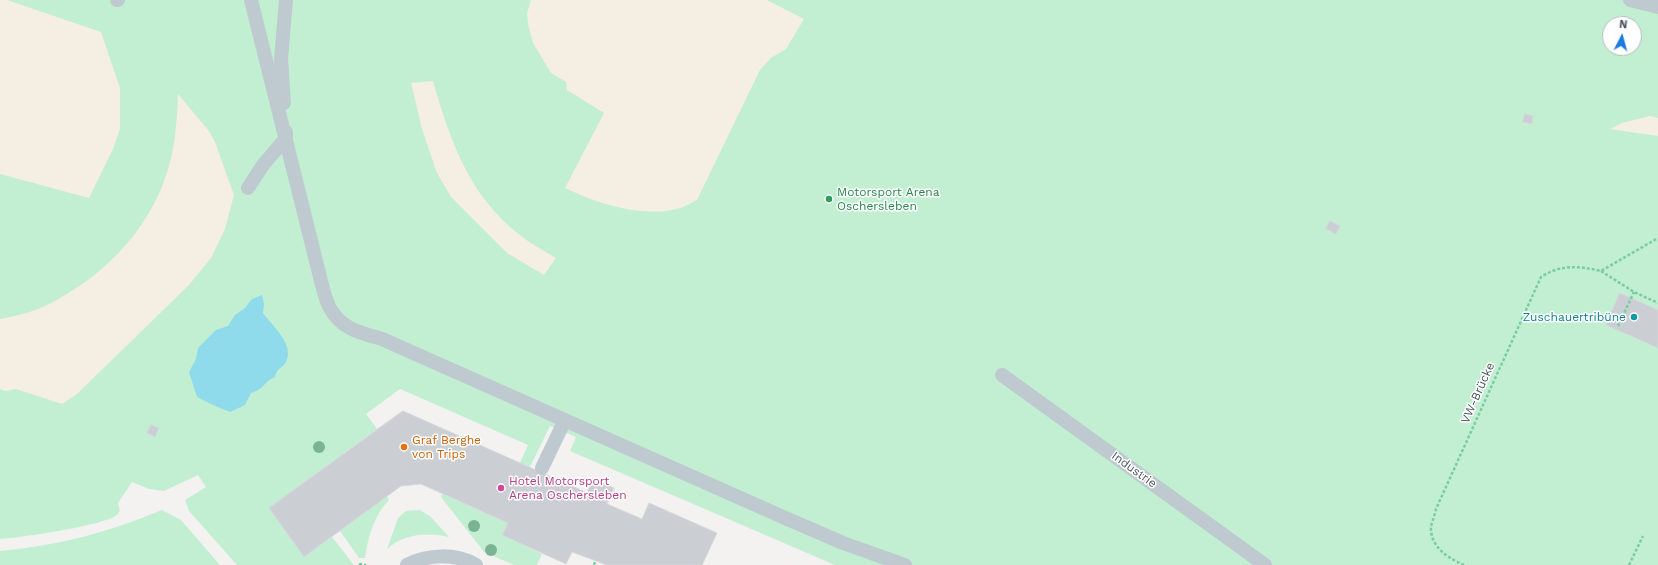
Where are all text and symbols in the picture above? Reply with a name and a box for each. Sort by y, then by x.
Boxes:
north arrow [1602,16,1642,56]
text: N [1618,18,1628,31]
place label: Motorsport Arena Oschersleben [837,185,940,213]
marker: Motorsport Arena Oschersleben [824,194,834,204]
place label: Zuschauertribüne [1523,310,1626,324]
marker: Zuschauertribüne [1629,312,1639,322]
street label: VW-Brücke [1458,360,1498,426]
place label: Graf Berghe von Trips [412,433,481,461]
marker: Graf Berghe von Trips [399,442,409,452]
street label: Industrie [1109,449,1159,491]
place label: Hotel Motorsport Arena Oschersleben [509,474,627,502]
marker: Hotel Motorsport Arena Oschersleben [496,483,506,493]

